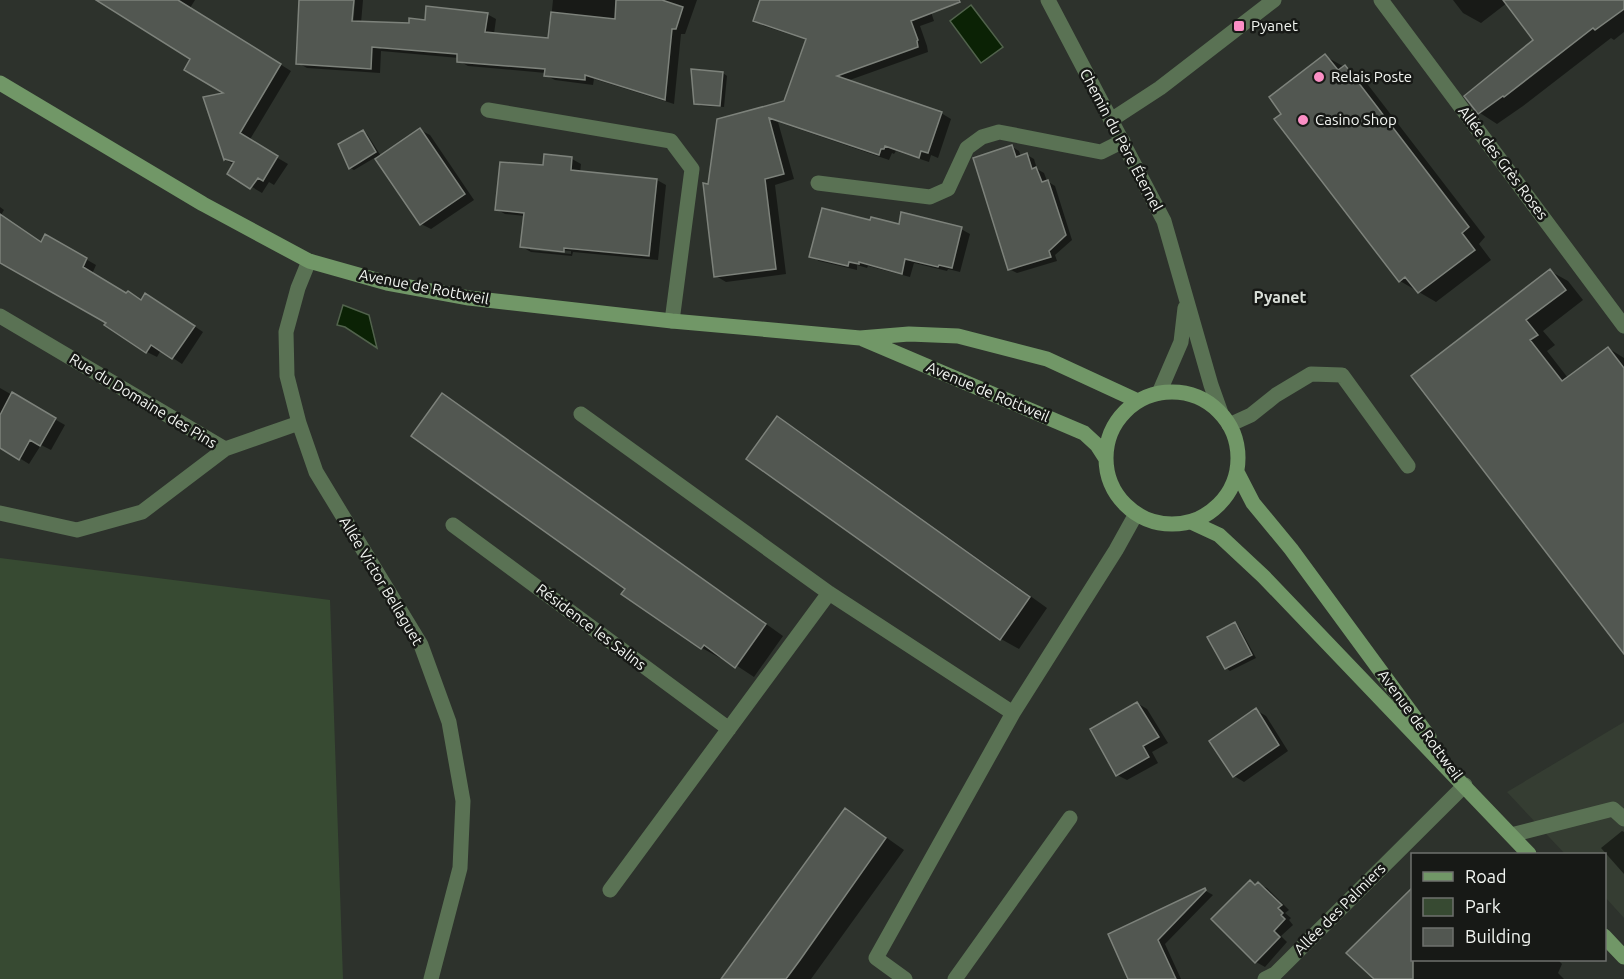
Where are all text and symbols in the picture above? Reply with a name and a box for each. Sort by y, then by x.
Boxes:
place label: Pyanet [1251,17,1298,34]
marker: Pyanet [1232,19,1246,33]
street label: Chemin du Père Éternel [1077,66,1166,214]
place label: Relais Poste [1331,68,1412,85]
marker: Relais Poste [1312,70,1326,84]
street label: Allée des Grès Roses [1455,103,1552,223]
place label: Casino Shop [1315,111,1397,128]
marker: Casino Shop [1296,113,1310,127]
street label: Avenue de Rottweil [358,266,490,307]
district label: Pyanet [1254,288,1307,306]
street label: Rue du Domaine des Pins [66,350,220,451]
street label: Avenue de Rottweil [924,358,1052,425]
street label: Allée Victor Bellaguet [336,513,427,648]
street label: Résidence les Salins [533,580,649,673]
street label: Avenue de Rottweil [1375,666,1466,783]
legend [1411,853,1606,961]
street label: Allée des Palmiers [1290,859,1389,958]
text: Road [1465,866,1507,886]
text: Park [1465,896,1501,916]
text: Building [1465,926,1531,946]

